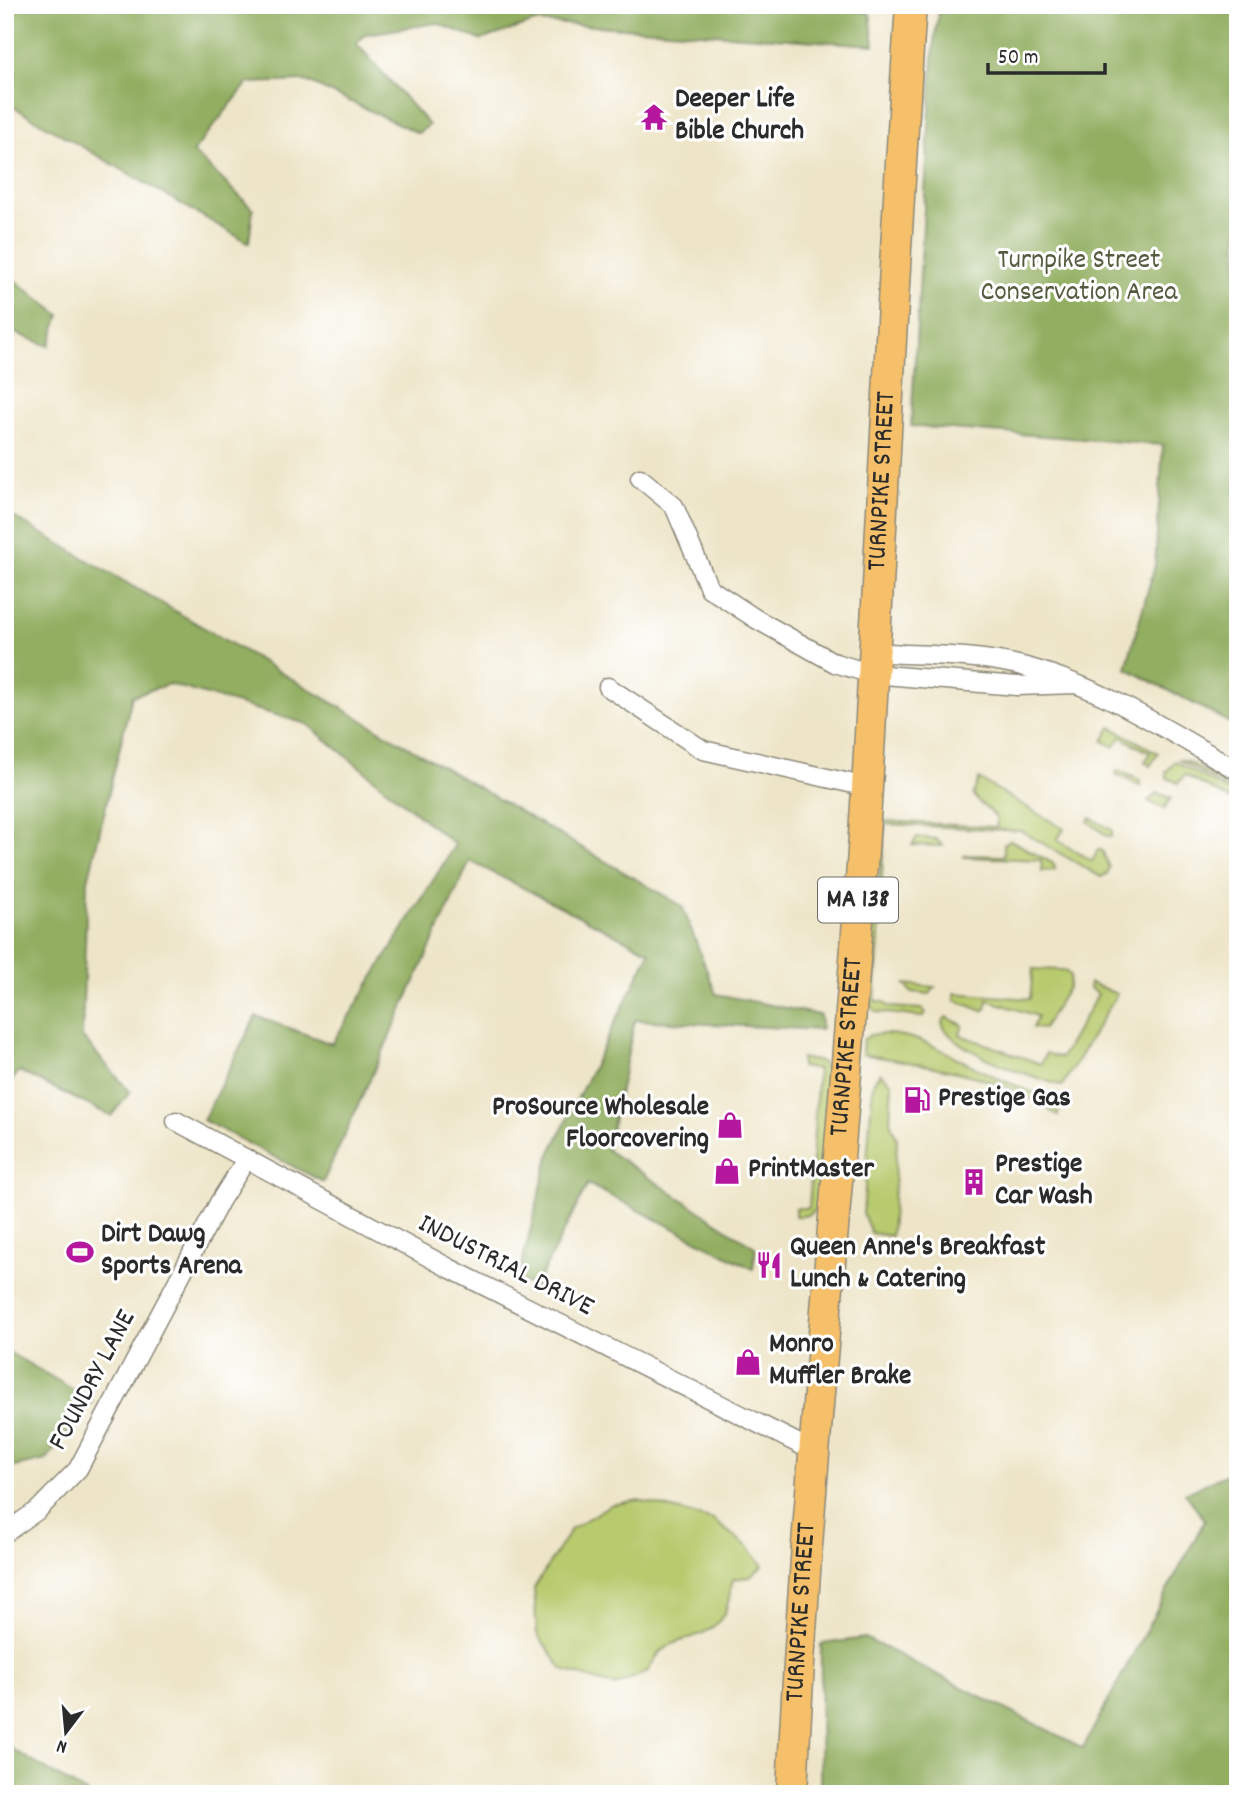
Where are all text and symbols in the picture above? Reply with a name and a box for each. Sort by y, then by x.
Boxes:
scale bar [988,32,1105,76]
text: 50 m [998,44,1038,74]
place label: Deeper Life Bible Church [675,81,804,153]
temple icon: Deeper Life Bible Church [639,102,669,132]
park label: Turnpike Street Conservation Area [981,242,1178,314]
street label: TURNPIKE STREET [859,391,908,572]
road number: MA 138 [818,878,898,923]
street label: TURNPIKE STREET [821,956,875,1138]
place label: Prestige Gas [938,1080,1071,1120]
fuel station icon: Prestige Gas [902,1085,932,1115]
place label: ProSource Wholesale Floorcovering [492,1089,709,1161]
shop icon: ProSource Wholesale Floorcovering [715,1110,745,1140]
place label: Prestige Car Wash [995,1146,1093,1218]
place label: PrintMaster [748,1151,874,1191]
shop icon: PrintMaster [712,1156,742,1186]
building icon: Prestige Car Wash [959,1167,989,1197]
street label: INDUSTRIAL DRIVE [410,1206,600,1329]
place label: Dirt Dawg Sports Arena [101,1216,243,1288]
place label: Queen Anne's Breakfast Lunch & Catering [790,1229,1046,1301]
sports icon: Dirt Dawg Sports Arena [65,1237,95,1267]
restaurant icon: Queen Anne's Breakfast Lunch & Catering [754,1250,784,1280]
street label: FOUNDRY LANE [40,1303,148,1458]
place label: Monro Muffler Brake [769,1326,911,1398]
shop icon: Monro Muffler Brake [733,1347,763,1377]
street label: TURNPIKE STREET [777,1521,829,1703]
north arrow [32,1698,102,1768]
text: N [54,1731,71,1759]

